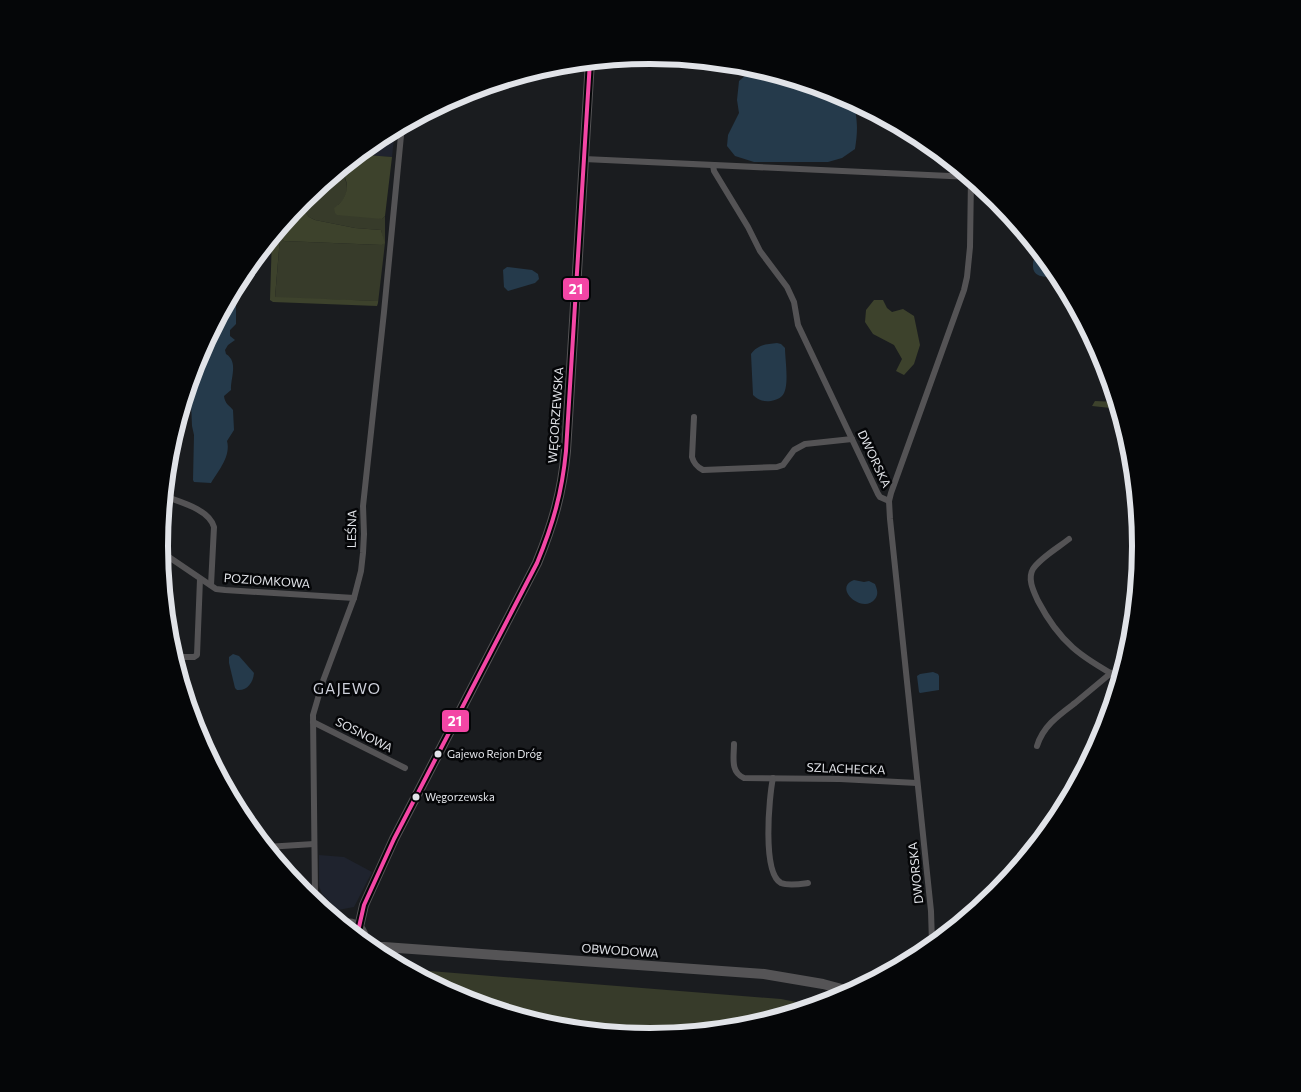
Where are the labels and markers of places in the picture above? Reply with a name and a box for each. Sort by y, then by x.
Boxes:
place label: Gajewo Rejon Dróg [447,747,542,760]
marker: Gajewo Rejon Dróg [433,749,443,759]
place label: Węgorzewska [425,790,495,803]
marker: Węgorzewska [411,792,421,802]

